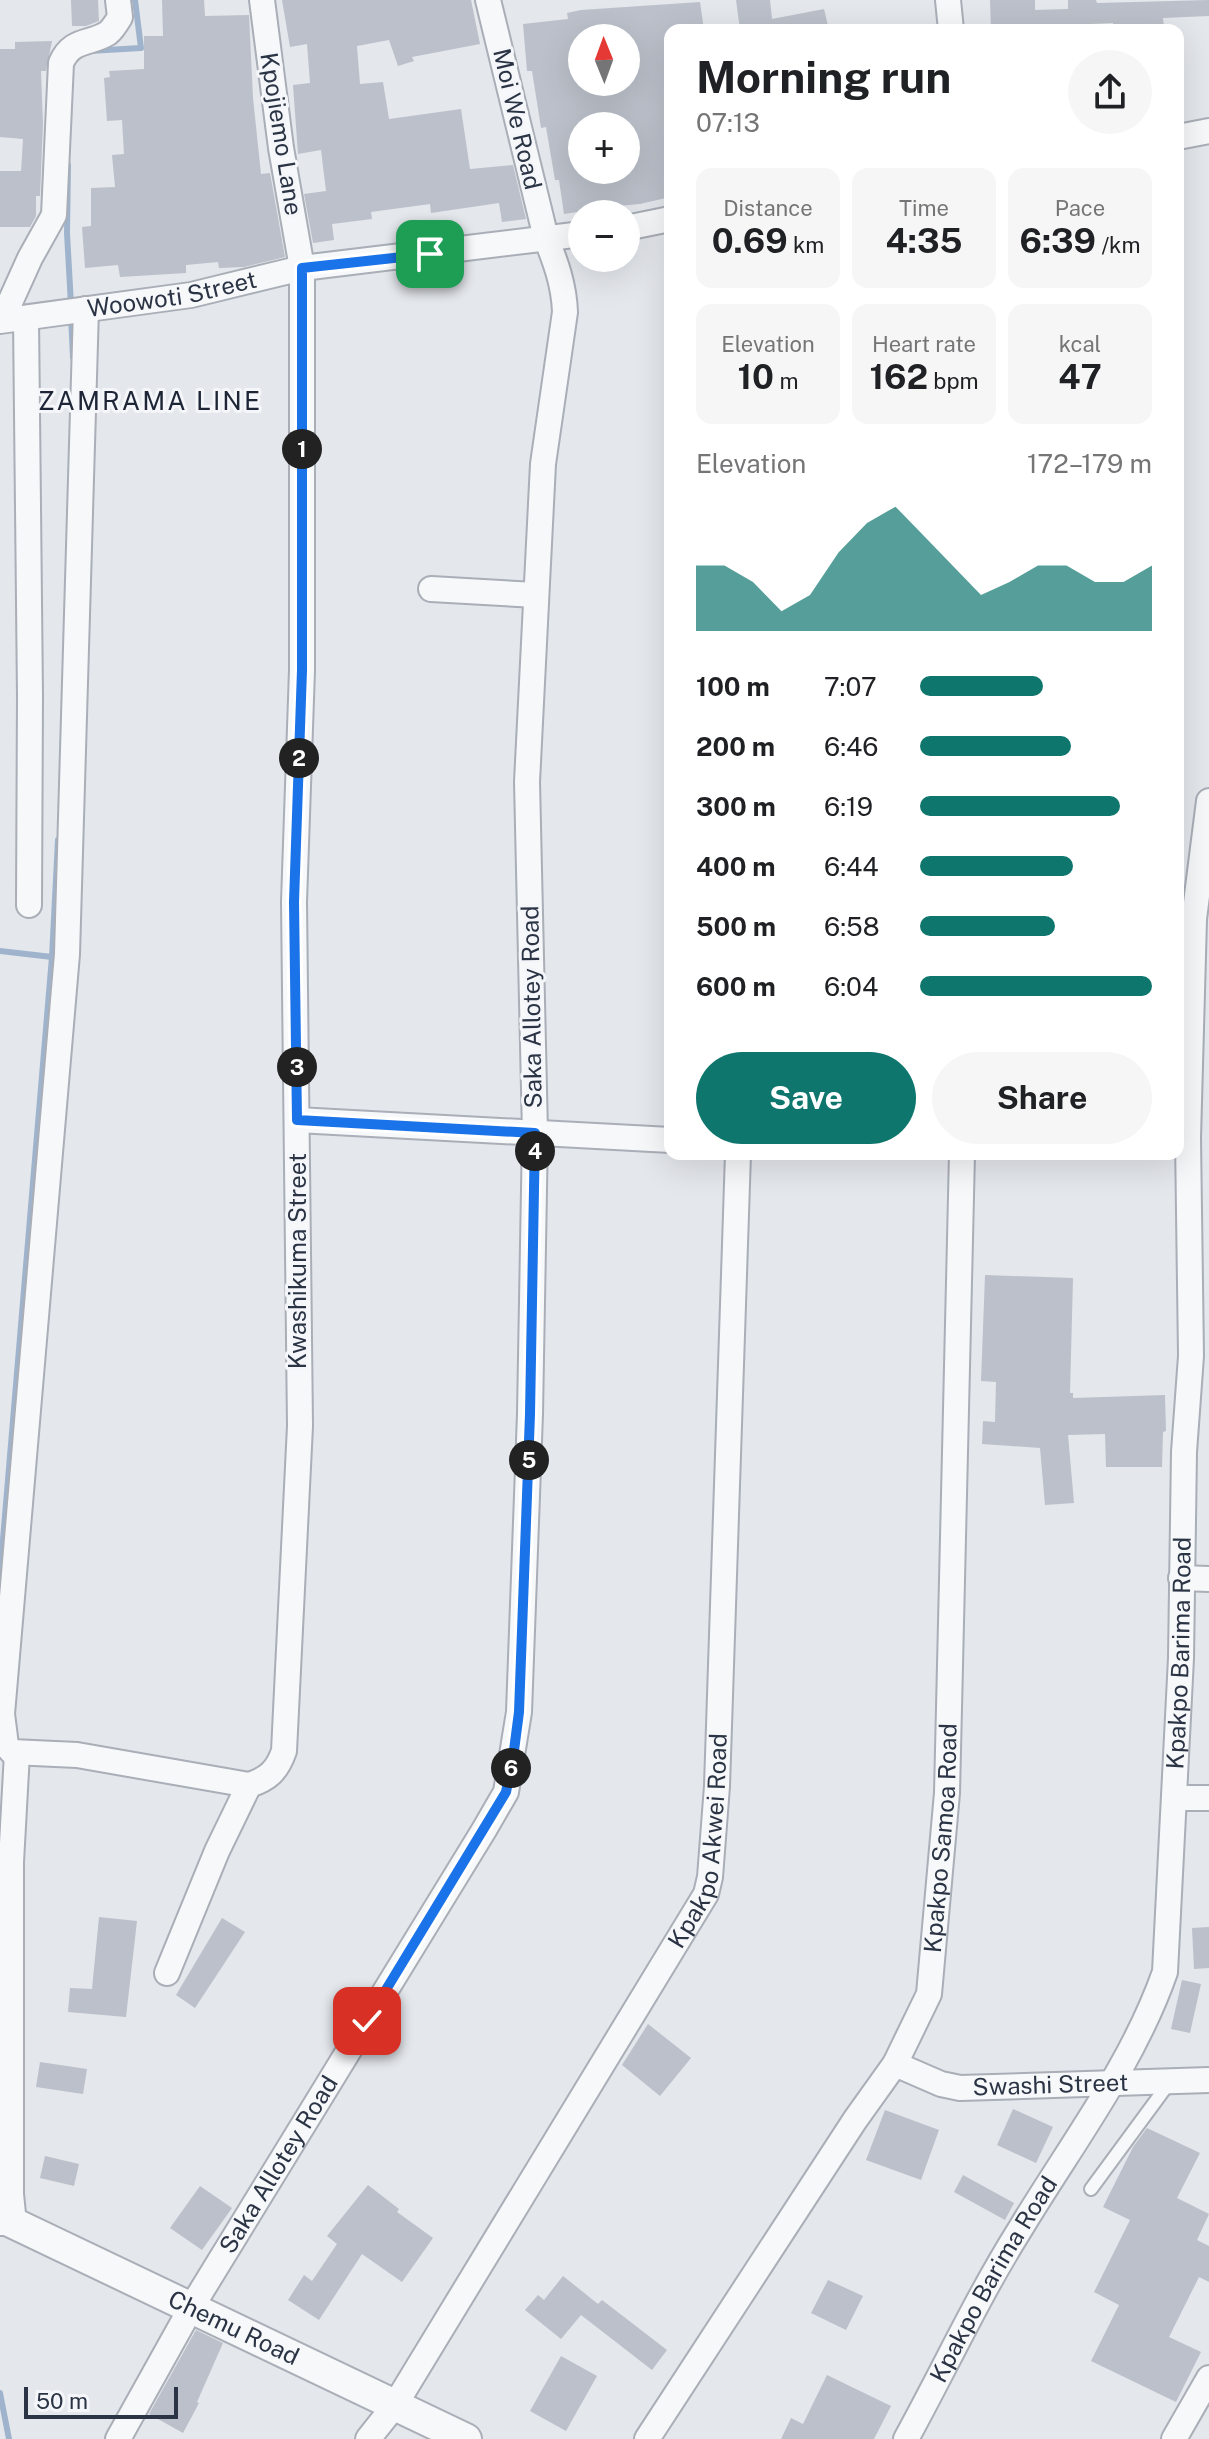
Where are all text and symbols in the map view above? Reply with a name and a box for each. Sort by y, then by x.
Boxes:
north arrow [568,24,640,96]
map controls [568,24,640,272]
street label: Moi We Road [488,46,548,192]
street label: Kpojiemo Lane [255,50,309,217]
button: share [1068,50,1152,134]
text: Morning run [696,51,951,103]
text: 07:13 [696,107,760,138]
button: + [568,112,640,184]
text: Distance [723,195,813,221]
text: Time [899,195,949,221]
text: Pace [1055,195,1105,221]
button: − [568,200,640,272]
pin [396,220,464,288]
text: 0.69 [712,221,788,261]
text: 4:35 [885,221,963,261]
text: 6:39 [1020,221,1096,261]
icon: arrive [408,232,452,276]
text: km [788,232,824,258]
text: /km [1096,232,1140,258]
street label: Woowoti Street [85,265,259,322]
text: Elevation [721,331,815,357]
text: Heart rate [872,331,976,357]
text: kcal [1059,331,1101,357]
text: 10 [738,357,774,397]
text: 162 [869,357,928,397]
text: 47 [1058,357,1102,397]
text: m [774,368,798,394]
text: bpm [928,368,979,394]
district label: ZAMRAMA LINE [38,385,262,416]
pin: 1 [282,429,322,469]
text: 1 [297,436,307,462]
text: Elevation [696,448,806,479]
text: 172–179 m [1027,448,1152,479]
text: 100 m [696,671,770,702]
text: 7:07 [824,671,877,702]
text: 200 m [696,731,775,762]
text: 6:46 [824,731,878,762]
pin: 2 [279,738,319,778]
text: 2 [292,745,306,771]
text: 300 m [696,791,776,822]
text: 6:19 [824,791,873,822]
text: 400 m [696,851,776,882]
text: 6:44 [824,851,879,882]
street label: Saka Allotey Road [515,905,547,1109]
text: 500 m [696,911,776,942]
text: 6:58 [824,911,880,942]
text: 600 m [696,971,776,1002]
text: 6:04 [824,971,878,1002]
pin: 3 [277,1047,317,1087]
button: Save [696,1052,916,1144]
button: Share [932,1052,1152,1144]
text: 3 [290,1054,304,1080]
pin: 4 [515,1131,555,1171]
text: 4 [528,1138,542,1164]
street label: Kwashikuma Street [283,1153,311,1369]
pin: 5 [509,1440,549,1480]
text: 5 [522,1447,536,1473]
street label: Kpakpo Barima Road [1160,1537,1196,1770]
street label: Kpakpo Samoa Road [918,1723,962,1954]
street label: Kpakpo Akwei Road [662,1733,732,1953]
pin: 6 [491,1748,531,1788]
text: 6 [504,1755,518,1781]
pin [333,1987,401,2055]
icon: check [345,1999,389,2043]
street label: Swashi Street [972,2068,1129,2101]
street label: Saka Allotey Road [213,2070,343,2258]
street label: Kpakpo Barima Road [924,2171,1063,2387]
street label: Chemu Road [164,2284,304,2370]
scale bar [24,2383,178,2419]
text: 50 m [36,2388,88,2414]

